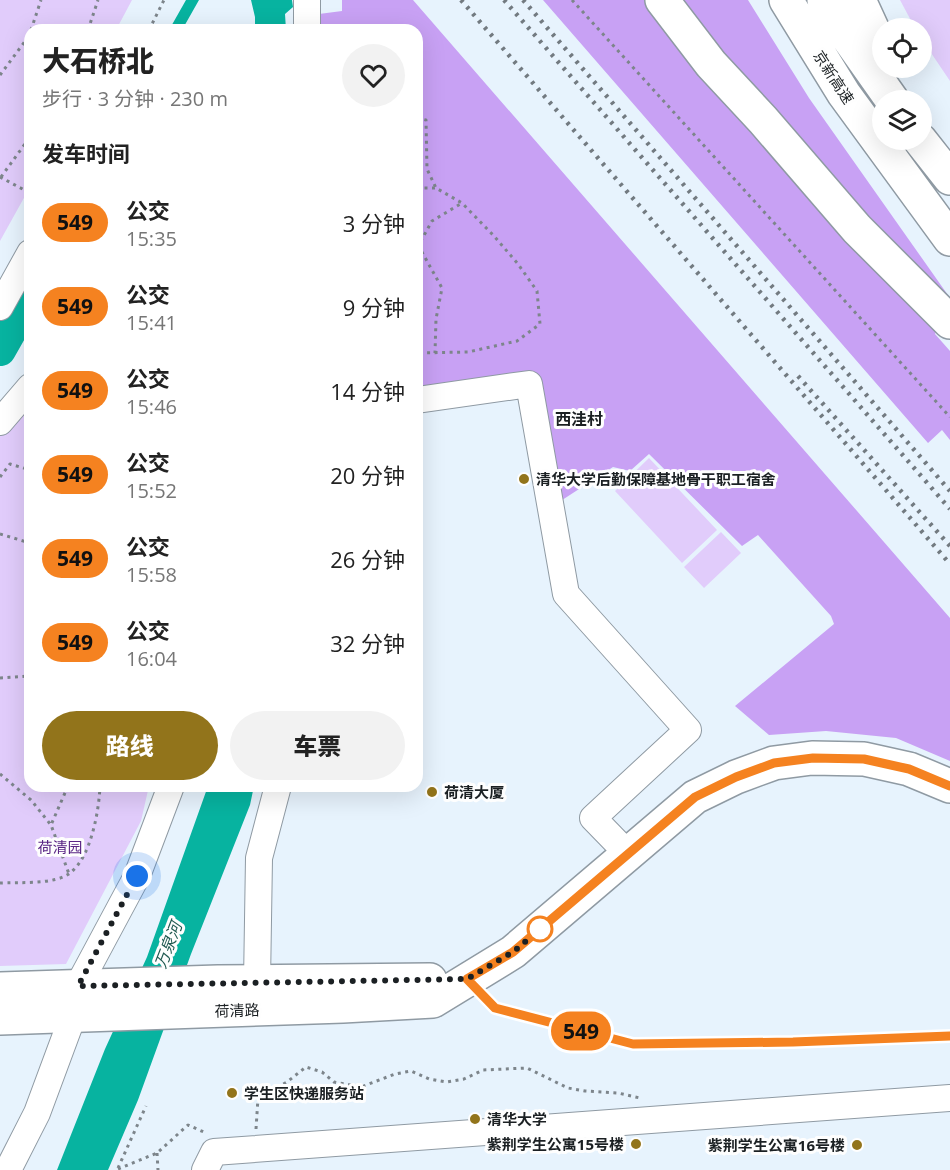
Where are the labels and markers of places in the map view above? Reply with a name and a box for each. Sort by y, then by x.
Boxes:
place label: 清华大学后勤保障基地骨干职工宿舍 [536,469,776,489]
marker: 清华大学后勤保障基地骨干职工宿舍 [517,472,531,486]
place label: 荷清大厦 [444,782,504,802]
marker: 荷清大厦 [425,785,439,799]
unlabelled marker [527,916,553,942]
place label: 学生区快递服务站 [244,1083,364,1103]
marker: 学生区快递服务站 [225,1086,239,1100]
place label: 清华大学 [487,1109,547,1129]
marker: 清华大学 [468,1112,482,1126]
place label: 紫荆学生公寓15号楼 [487,1134,624,1154]
place label: 紫荆学生公寓16号楼 [708,1135,845,1155]
marker: 紫荆学生公寓15号楼 [629,1137,643,1151]
marker: 紫荆学生公寓16号楼 [850,1138,864,1152]

